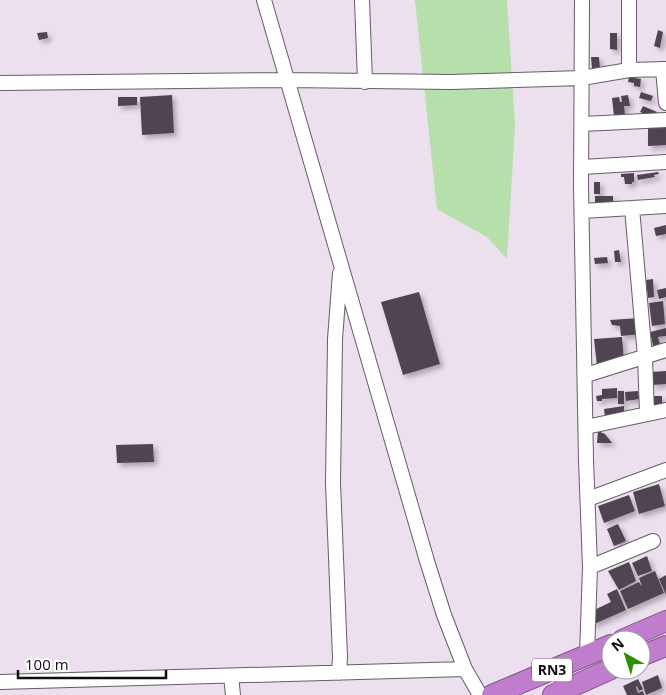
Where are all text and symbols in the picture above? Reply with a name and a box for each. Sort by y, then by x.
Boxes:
north arrow [601,630,651,680]
text: N [607,634,628,655]
scale bar [18,648,165,680]
text: 100 m [25,654,69,674]
road number: RN3 [532,658,572,682]

